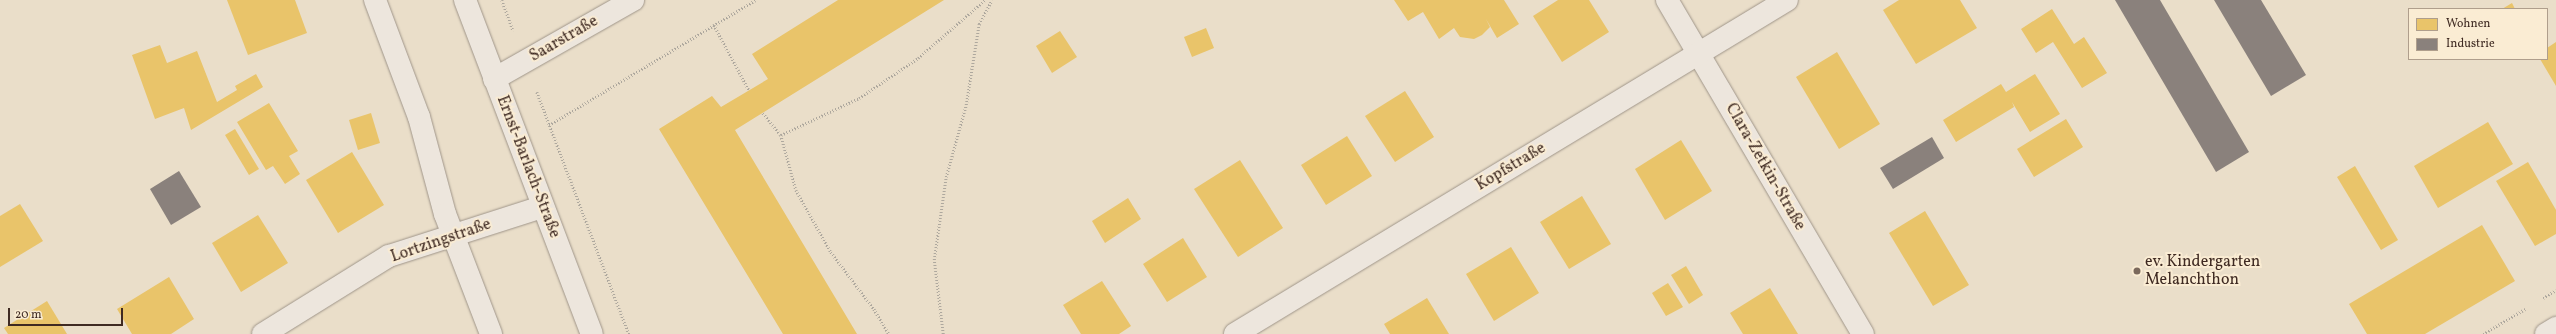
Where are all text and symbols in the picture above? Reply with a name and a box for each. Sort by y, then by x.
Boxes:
legend [2408,8,2548,60]
street label: Saarstraße [526,12,602,66]
text: Wohnen [2446,16,2491,32]
text: Industrie [2446,36,2495,52]
street label: Ernst-Barlach-Straße [492,93,564,241]
street label: Clara-Zetkin-Straße [1721,100,1809,234]
street label: Kopfstraße [1473,139,1549,195]
street label: Lortzingstraße [388,215,494,267]
place label: ev. Kindergarten Melanchthon [2145,252,2260,290]
marker: ev. Kindergarten Melanchthon [2132,266,2142,276]
scale bar [10,300,125,326]
text: 20 m [15,307,42,323]

